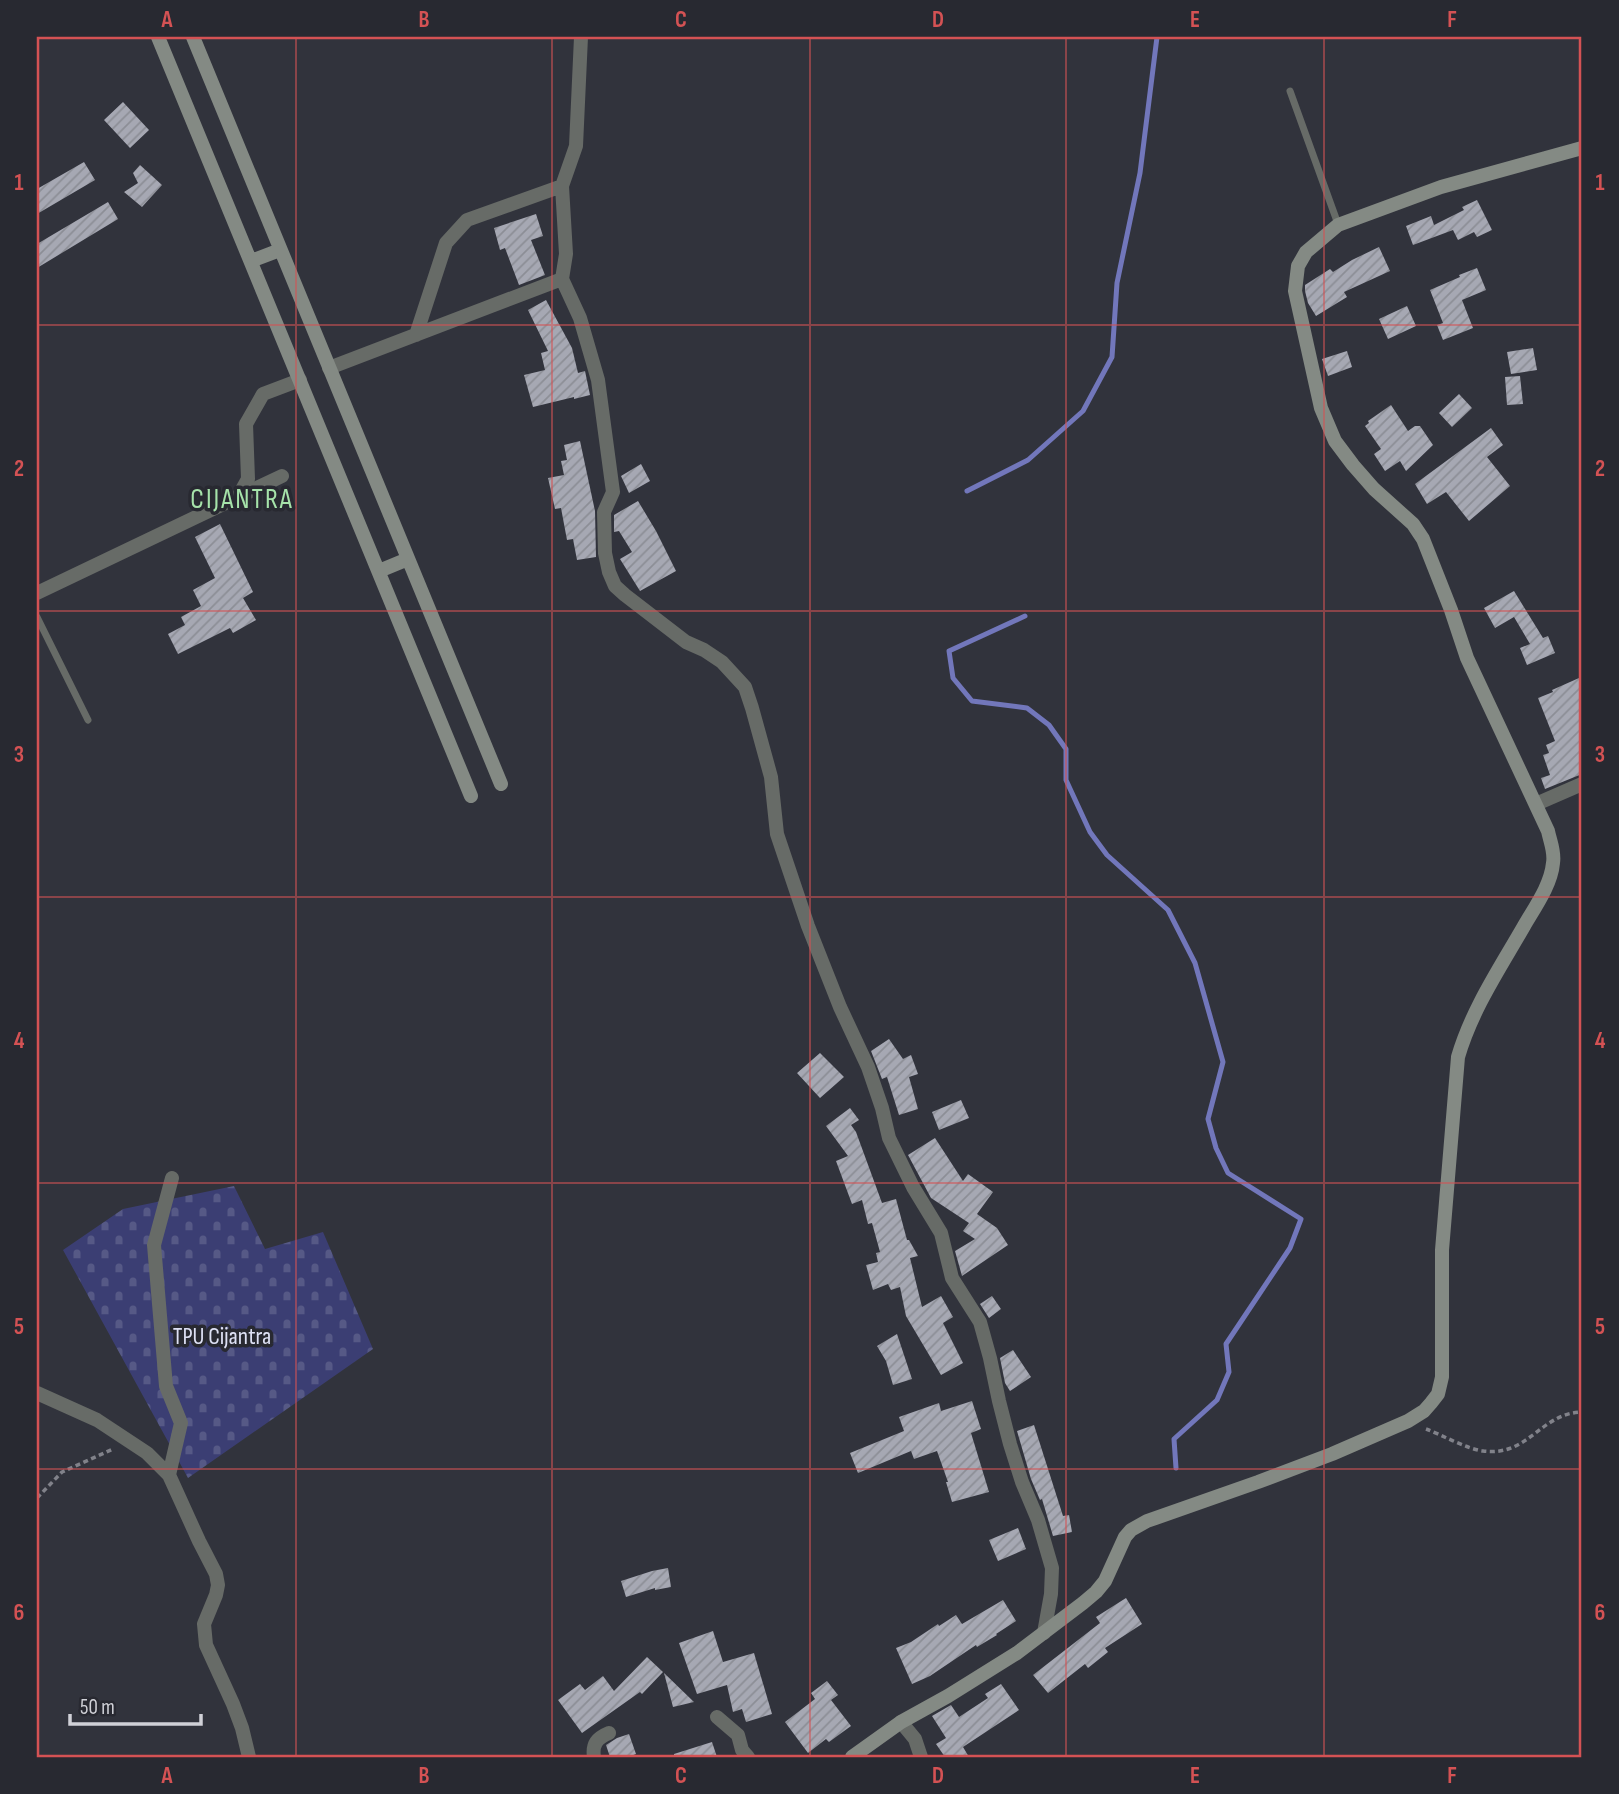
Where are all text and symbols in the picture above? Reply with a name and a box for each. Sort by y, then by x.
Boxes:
text: A [161,6,174,34]
text: B [419,6,430,34]
text: C [675,6,687,34]
text: D [932,6,944,34]
text: E [1190,6,1200,34]
text: F [1447,6,1457,34]
text: 1 [14,169,24,197]
text: 1 [1595,169,1605,197]
text: 2 [14,455,24,483]
text: 2 [1595,455,1605,483]
district label: CIJANTRA [190,483,294,516]
text: 3 [14,741,24,769]
text: 3 [1595,741,1605,769]
text: 4 [14,1027,25,1055]
text: 4 [1595,1027,1606,1055]
text: 5 [14,1313,24,1341]
text: 5 [1595,1313,1605,1341]
park label: TPU Cijantra [173,1322,271,1351]
text: 6 [14,1599,24,1627]
text: 6 [1595,1599,1605,1627]
scale bar [70,1682,201,1726]
text: 50 m [80,1695,115,1720]
text: A [161,1762,174,1790]
text: B [419,1762,430,1790]
text: C [675,1762,687,1790]
text: D [932,1762,944,1790]
text: E [1190,1762,1200,1790]
text: F [1447,1762,1457,1790]

